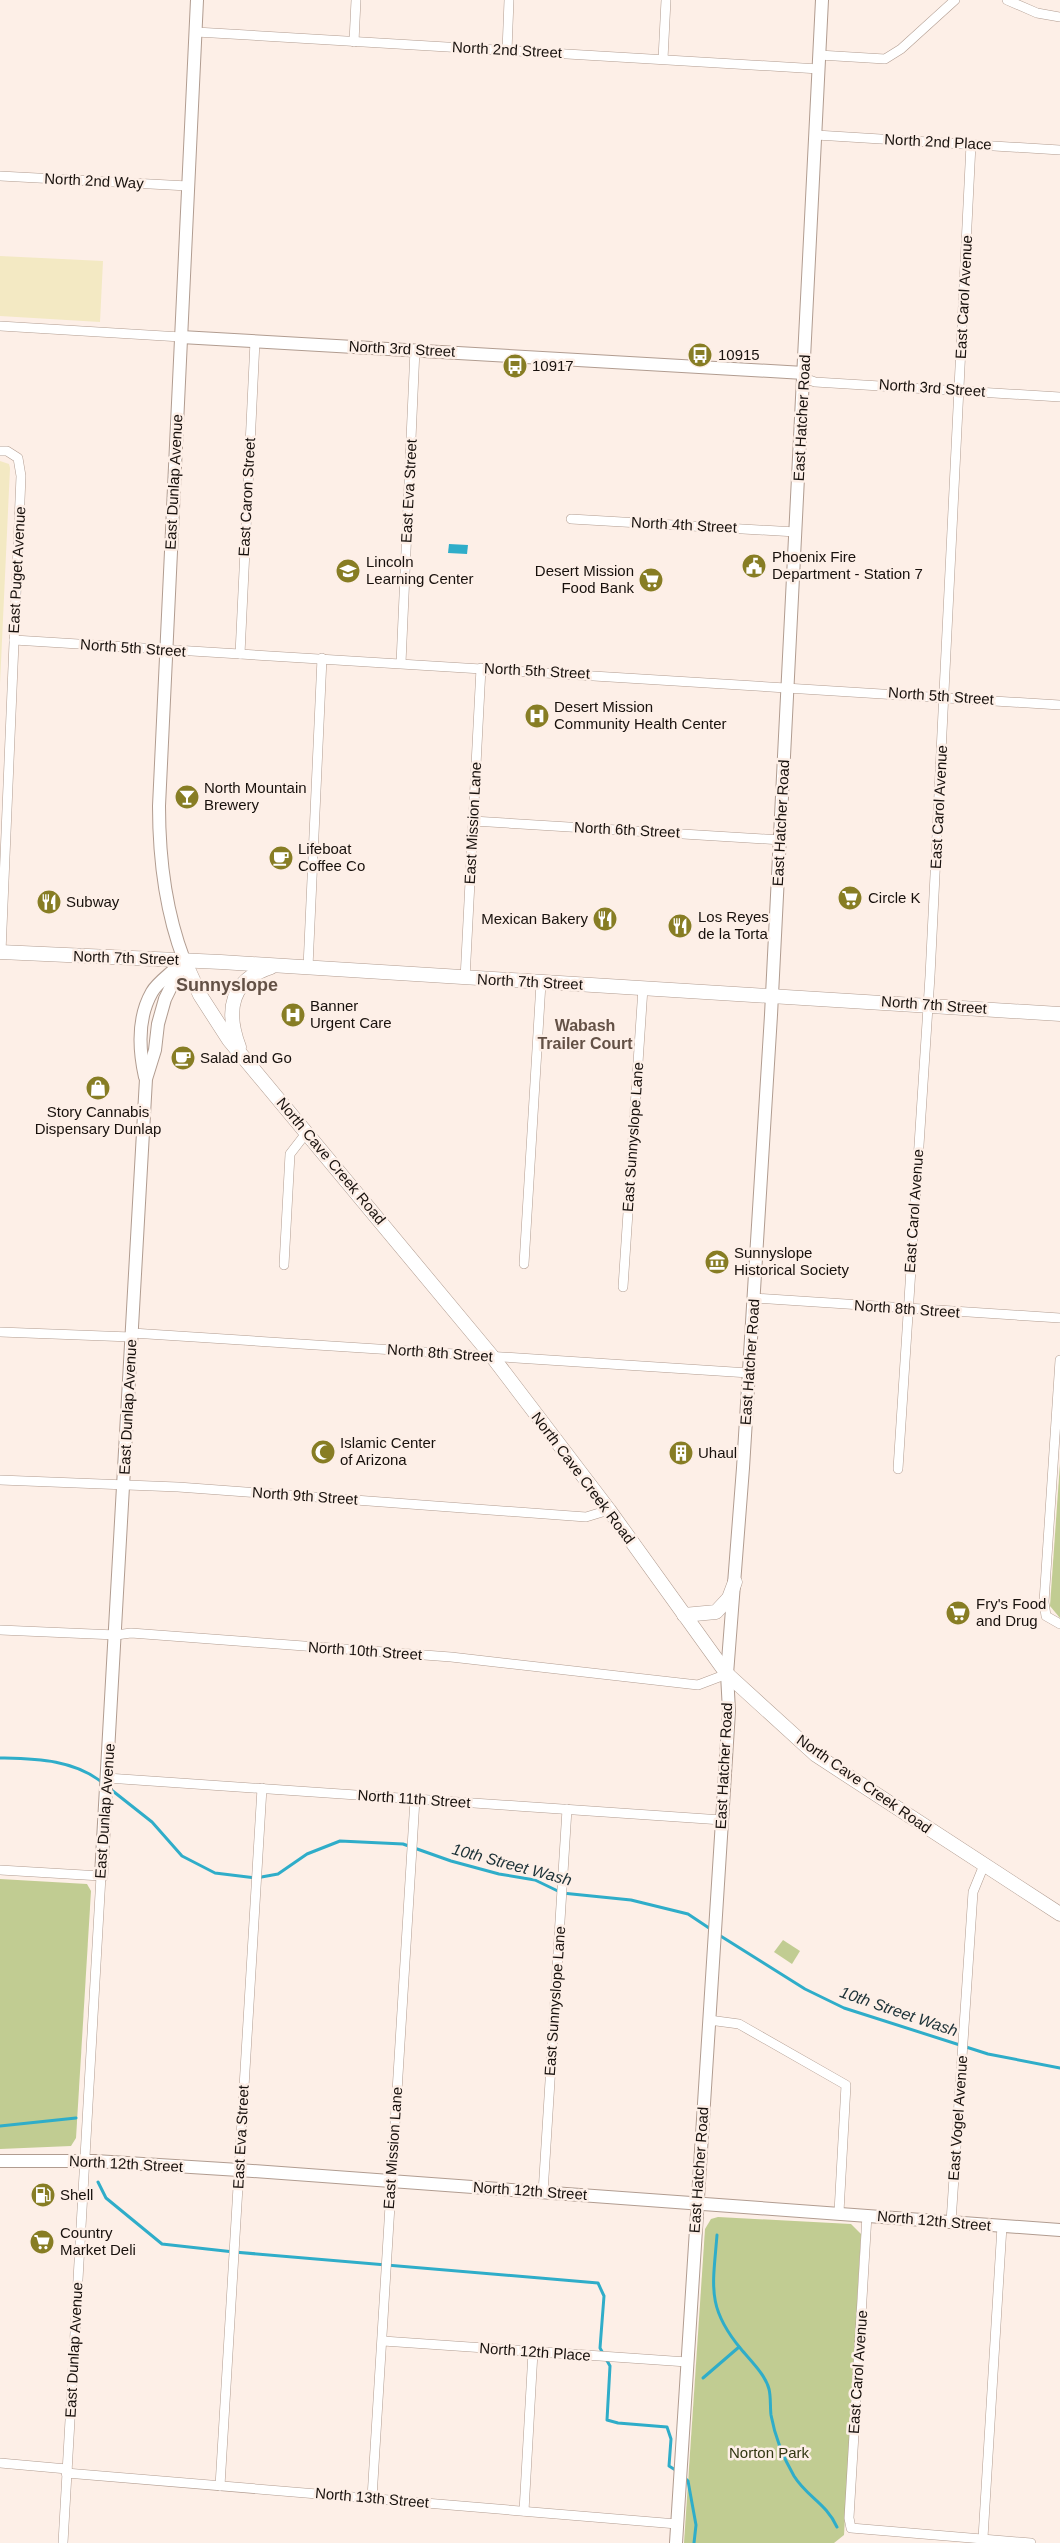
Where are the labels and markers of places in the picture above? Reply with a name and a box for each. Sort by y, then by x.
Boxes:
bus stop icon: 10915 [687,342,713,368]
place label: 10915 [718,346,760,363]
bus stop icon: 10917 [502,353,528,379]
place label: 10917 [532,357,574,374]
place label: Phoenix Fire Department - Station 7 [772,548,923,582]
place label: Lincoln Learning Center [366,553,474,587]
public building icon: Phoenix Fire Department - Station 7 [741,553,767,579]
school or university icon: Lincoln Learning Center [335,558,361,584]
place label: Desert Mission Food Bank [535,562,634,596]
supermarket icon: Desert Mission Food Bank [638,567,664,593]
place label: Desert Mission Community Health Center [554,698,727,732]
hospital icon: Desert Mission Community Health Center [524,703,550,729]
place label: North Mountain Brewery [204,779,307,813]
bar icon: North Mountain Brewery [174,784,200,810]
place label: Lifeboat Coffee Co [298,840,365,874]
cafe icon: Lifeboat Coffee Co [268,845,294,871]
supermarket icon: Circle K [837,885,863,911]
restaurant icon: Subway [36,889,62,915]
place label: Circle K [868,889,921,906]
place label: Subway [66,893,120,910]
restaurant icon: Mexican Bakery [592,906,618,932]
place label: Los Reyes de la Torta [698,908,769,942]
place label: Mexican Bakery [481,910,588,927]
restaurant icon: Los Reyes de la Torta [667,913,693,939]
place label: Banner Urgent Care [310,997,392,1031]
hospital icon: Banner Urgent Care [280,1002,306,1028]
cafe icon: Salad and Go [170,1045,196,1071]
place label: Salad and Go [200,1049,292,1066]
shop icon: Story Cannabis Dispensary Dunlap [85,1075,111,1101]
place label: Story Cannabis Dispensary Dunlap [35,1103,161,1137]
place label: Sunnyslope Historical Society [734,1244,850,1278]
museum icon: Sunnyslope Historical Society [704,1249,730,1275]
place label: Islamic Center of Arizona [340,1434,436,1468]
mosque icon: Islamic Center of Arizona [310,1439,336,1465]
building icon: Uhaul [668,1440,694,1466]
place label: Uhaul [698,1444,737,1461]
place label: Fry's Food and Drug [976,1595,1046,1629]
supermarket icon: Fry's Food and Drug [945,1600,971,1626]
fuel station icon: Shell [30,2182,56,2208]
place label: Shell [60,2186,93,2203]
place label: Country Market Deli [60,2224,136,2258]
supermarket icon: Country Market Deli [29,2229,55,2255]

